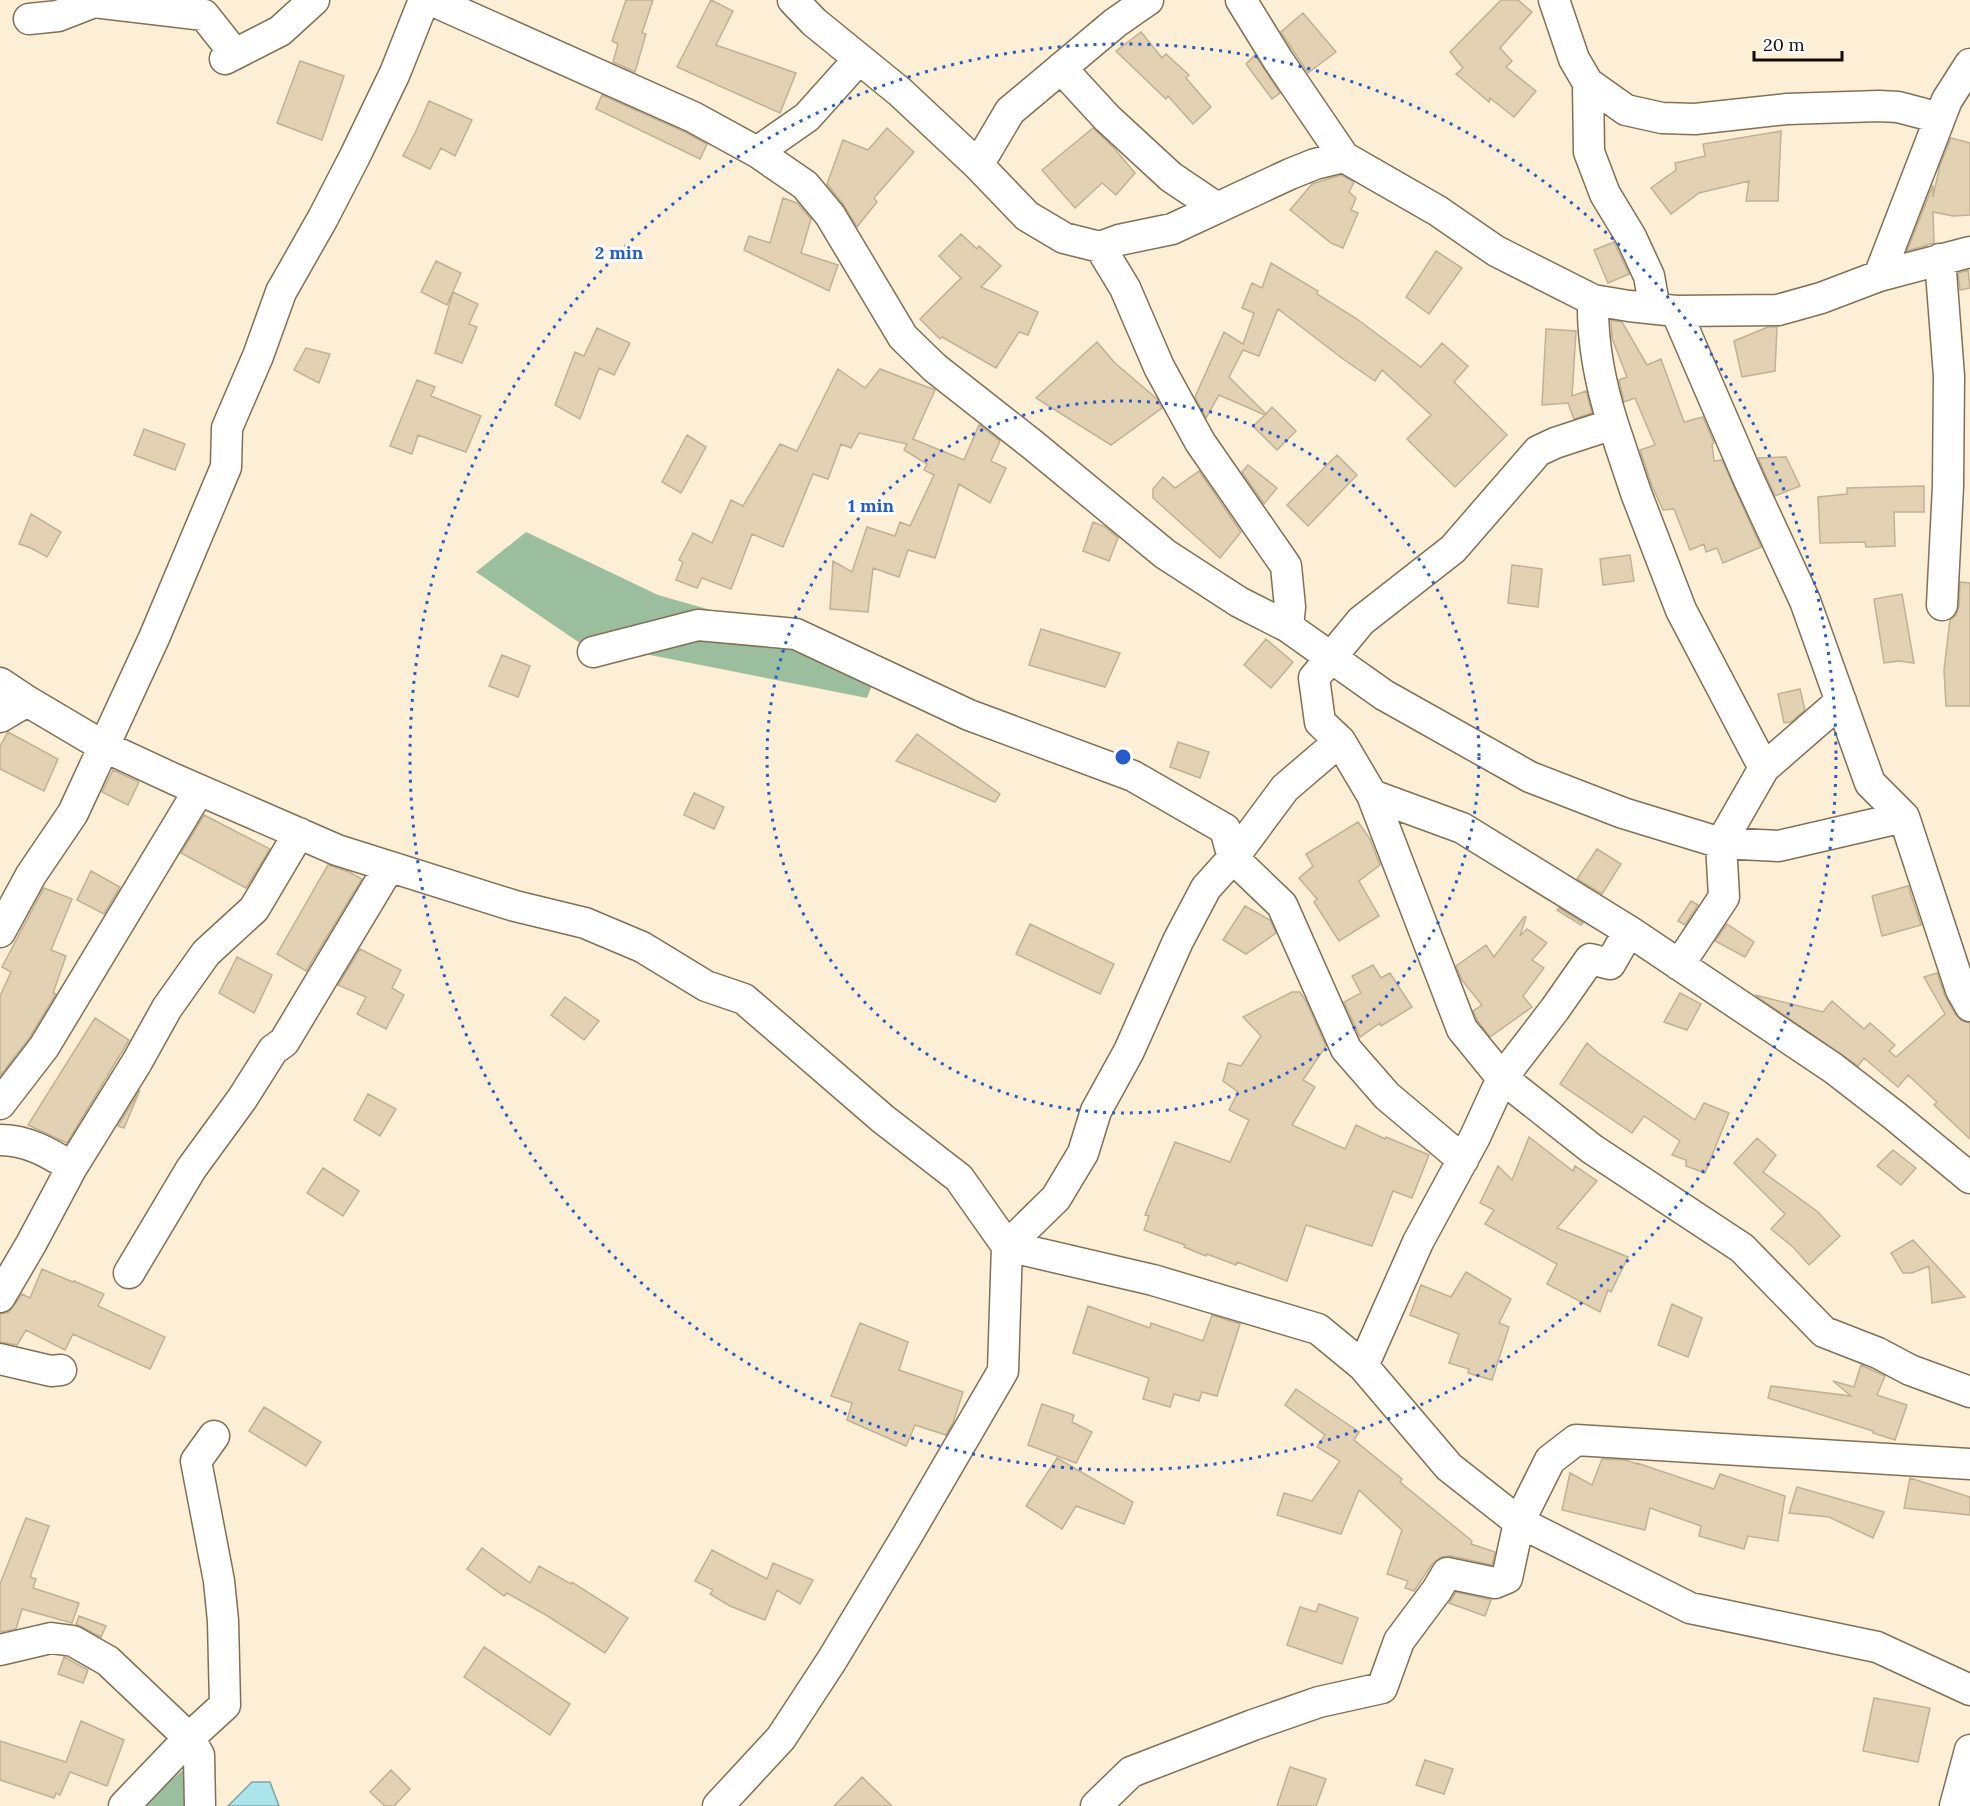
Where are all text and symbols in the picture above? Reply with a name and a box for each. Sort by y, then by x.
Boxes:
scale bar [1754,24,1842,62]
text: 20 m [1763,33,1805,56]
text: 2 min [595,241,644,264]
text: 1 min [848,494,894,517]
centre of rings [1113,747,1133,767]

